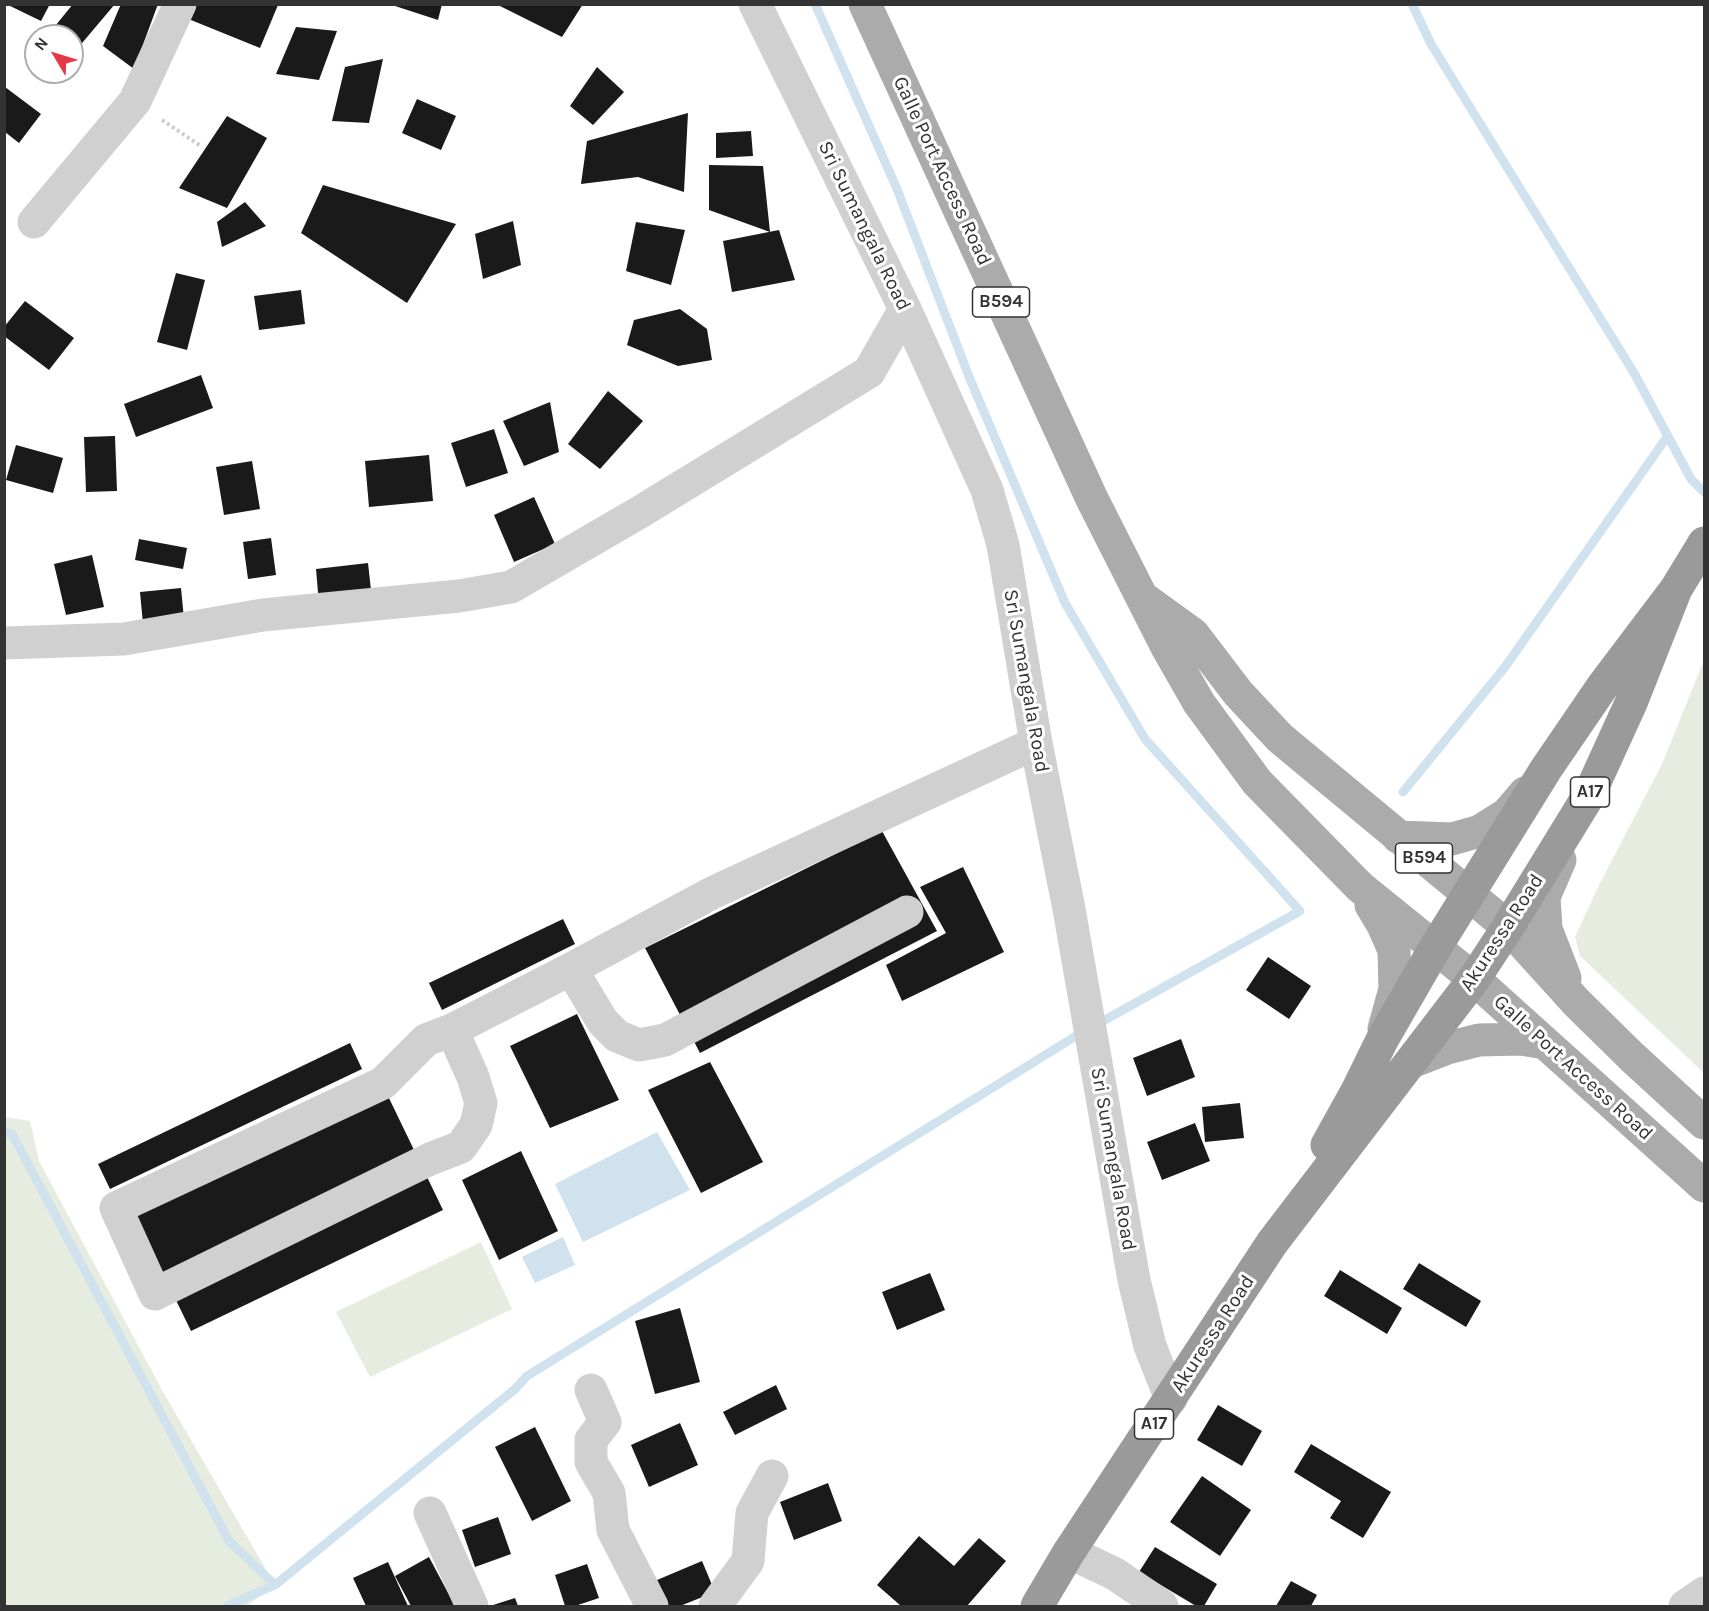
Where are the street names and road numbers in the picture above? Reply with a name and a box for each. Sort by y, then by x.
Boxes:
street label: Galle Port Access Road [888,73,996,269]
street label: Sri Sumangala Road [813,137,915,315]
road number: B594 [972,287,1030,317]
street label: Sri Sumangala Road [998,587,1054,775]
road number: A17 [1570,777,1610,807]
road number: B594 [1396,843,1452,873]
street label: Akuressa Road [1455,870,1549,996]
street label: Galle Port Access Road [1488,990,1658,1146]
street label: Sri Sumangala Road [1085,1065,1141,1253]
street label: Akuressa Road [1166,1271,1260,1397]
road number: A17 [1134,1409,1174,1439]

